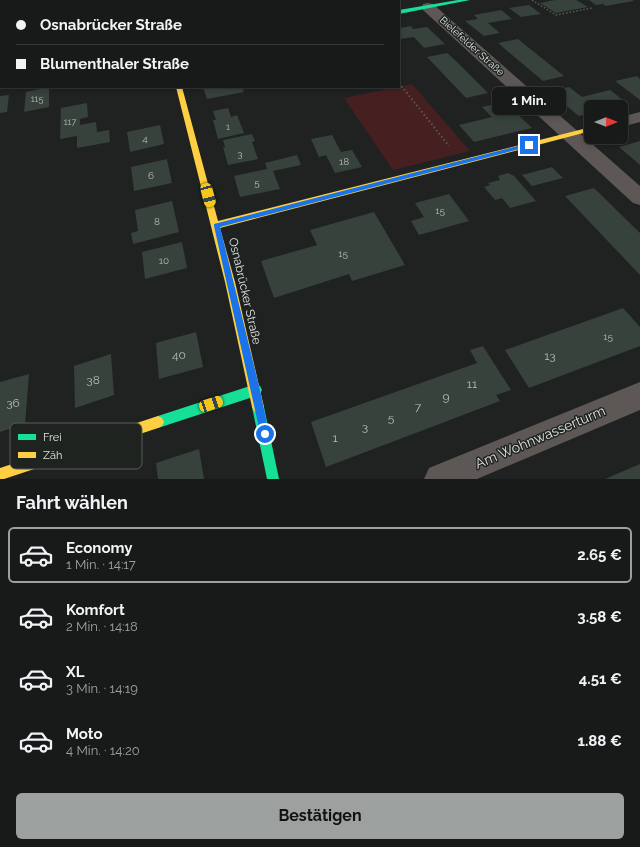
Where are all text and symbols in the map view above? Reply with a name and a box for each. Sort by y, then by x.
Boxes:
street label: Bielefelder Straße [438,14,506,78]
text: Osnabrücker Straße [40,16,182,34]
text: Blumenthaler Straße [40,55,189,73]
callout: 1 Min. [492,87,566,115]
text: 1 Min. [512,93,546,108]
house number: 115 [31,94,43,104]
north arrow [584,100,628,144]
map controls [584,100,628,144]
house number: 117 [64,117,76,127]
house number: 1 [226,122,230,132]
house number: 4 [142,133,148,144]
route end [520,136,538,154]
house number: 3 [237,148,243,159]
house number: 18 [339,156,349,167]
house number: 6 [148,170,154,181]
house number: 5 [254,177,260,188]
car [199,182,217,208]
house number: 15 [435,205,445,216]
house number: 8 [154,216,160,227]
street label: Osnabrücker Straße [226,236,264,346]
house number: 15 [338,248,348,259]
house number: 10 [159,255,169,266]
house number: 15 [603,331,613,342]
house number: 40 [172,348,186,362]
house number: 13 [544,349,556,363]
house number: 38 [86,373,100,387]
house number: 11 [467,377,477,391]
house number: 9 [442,390,450,404]
car [198,395,224,413]
house number: 36 [6,396,20,410]
house number: 7 [415,400,422,414]
street label: Am Wohnwasserturm [472,402,608,472]
house number: 5 [388,411,395,425]
house number: 3 [362,420,368,434]
legend [10,423,142,469]
route start [256,425,274,443]
text: Frei [43,431,62,444]
house number: 1 [332,431,338,445]
text: Zäh [43,449,62,462]
text: Fahrt wählen [16,492,128,513]
icon: car [18,537,54,573]
text: Economy [66,539,133,557]
text: 2.65 € [577,546,622,564]
text: 1 Min. · 14:17 [66,557,136,572]
icon: car [18,599,54,635]
text: Komfort [66,601,125,619]
text: 3.58 € [577,608,622,626]
text: 2 Min. · 14:18 [66,619,138,634]
icon: car [18,661,54,697]
text: XL [66,663,84,681]
text: 4.51 € [579,670,622,688]
text: 3 Min. · 14:19 [66,681,138,696]
icon: car [18,723,54,759]
text: Moto [66,725,103,743]
text: 1.88 € [578,732,622,750]
text: 4 Min. · 14:20 [66,743,140,758]
button: Bestätigen [16,793,624,839]

